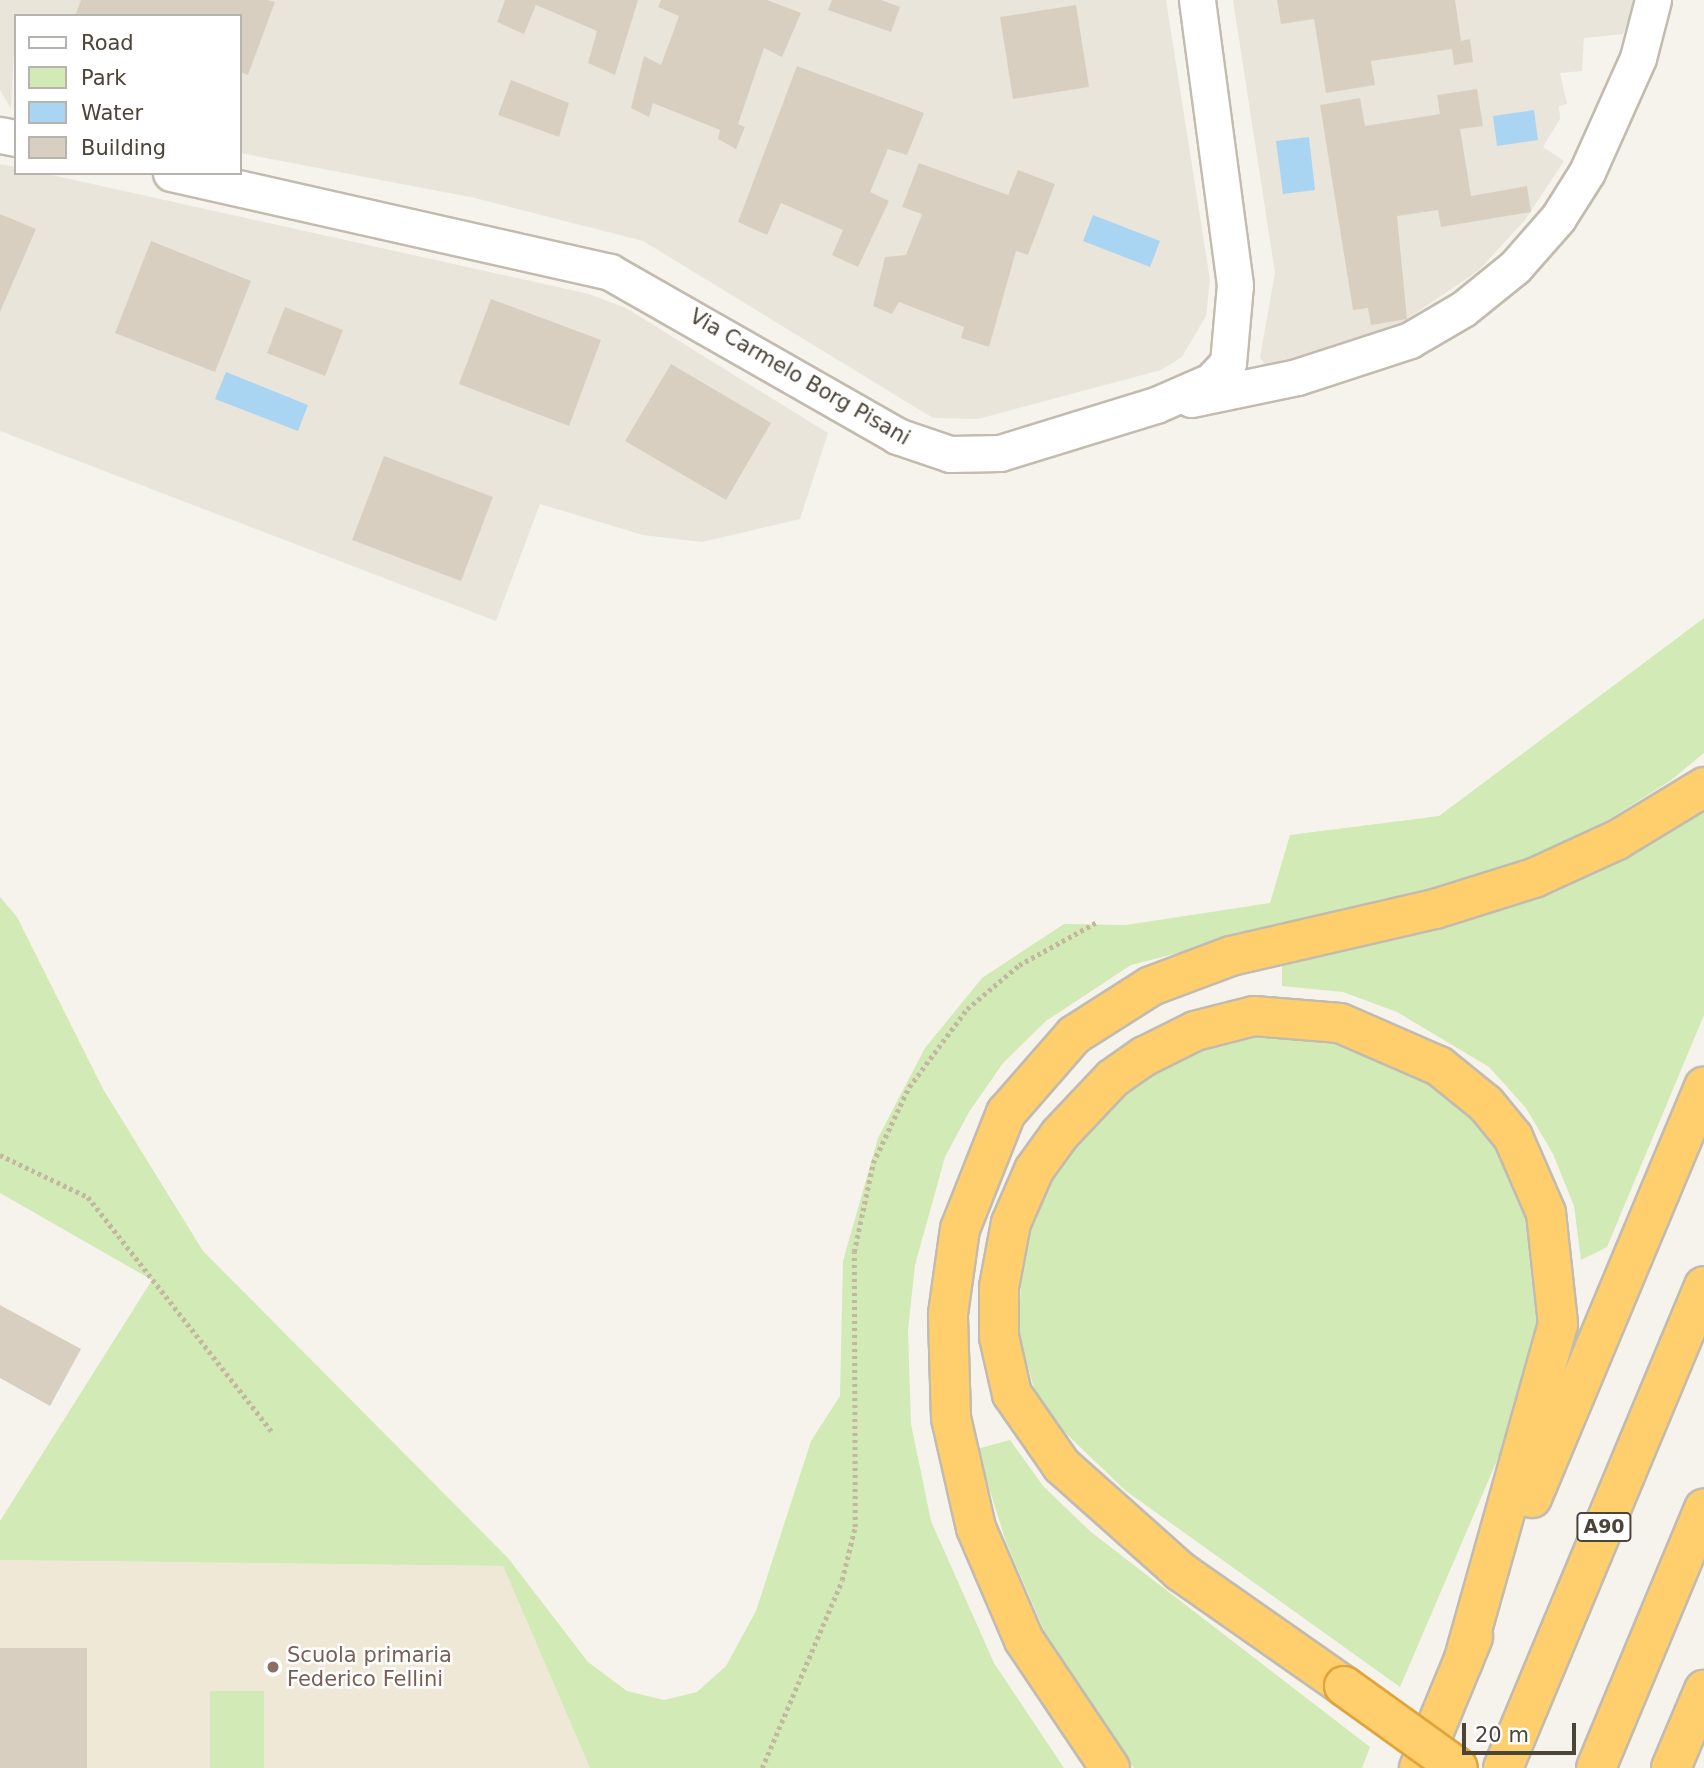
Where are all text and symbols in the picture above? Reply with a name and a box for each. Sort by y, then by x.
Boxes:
legend [14,14,242,175]
text: Road [81,31,134,55]
text: Park [81,66,126,90]
text: Water [81,101,143,125]
text: Building [81,136,166,160]
street label: Via Carmelo Borg Pisani [685,304,915,450]
road number: A90 [1576,1512,1632,1542]
place label: Scuola primaria Federico Fellini [287,1642,452,1692]
marker: Scuola primaria Federico Fellini [265,1659,281,1675]
scale bar [1466,1708,1580,1752]
text: 20 m [1475,1723,1529,1747]

